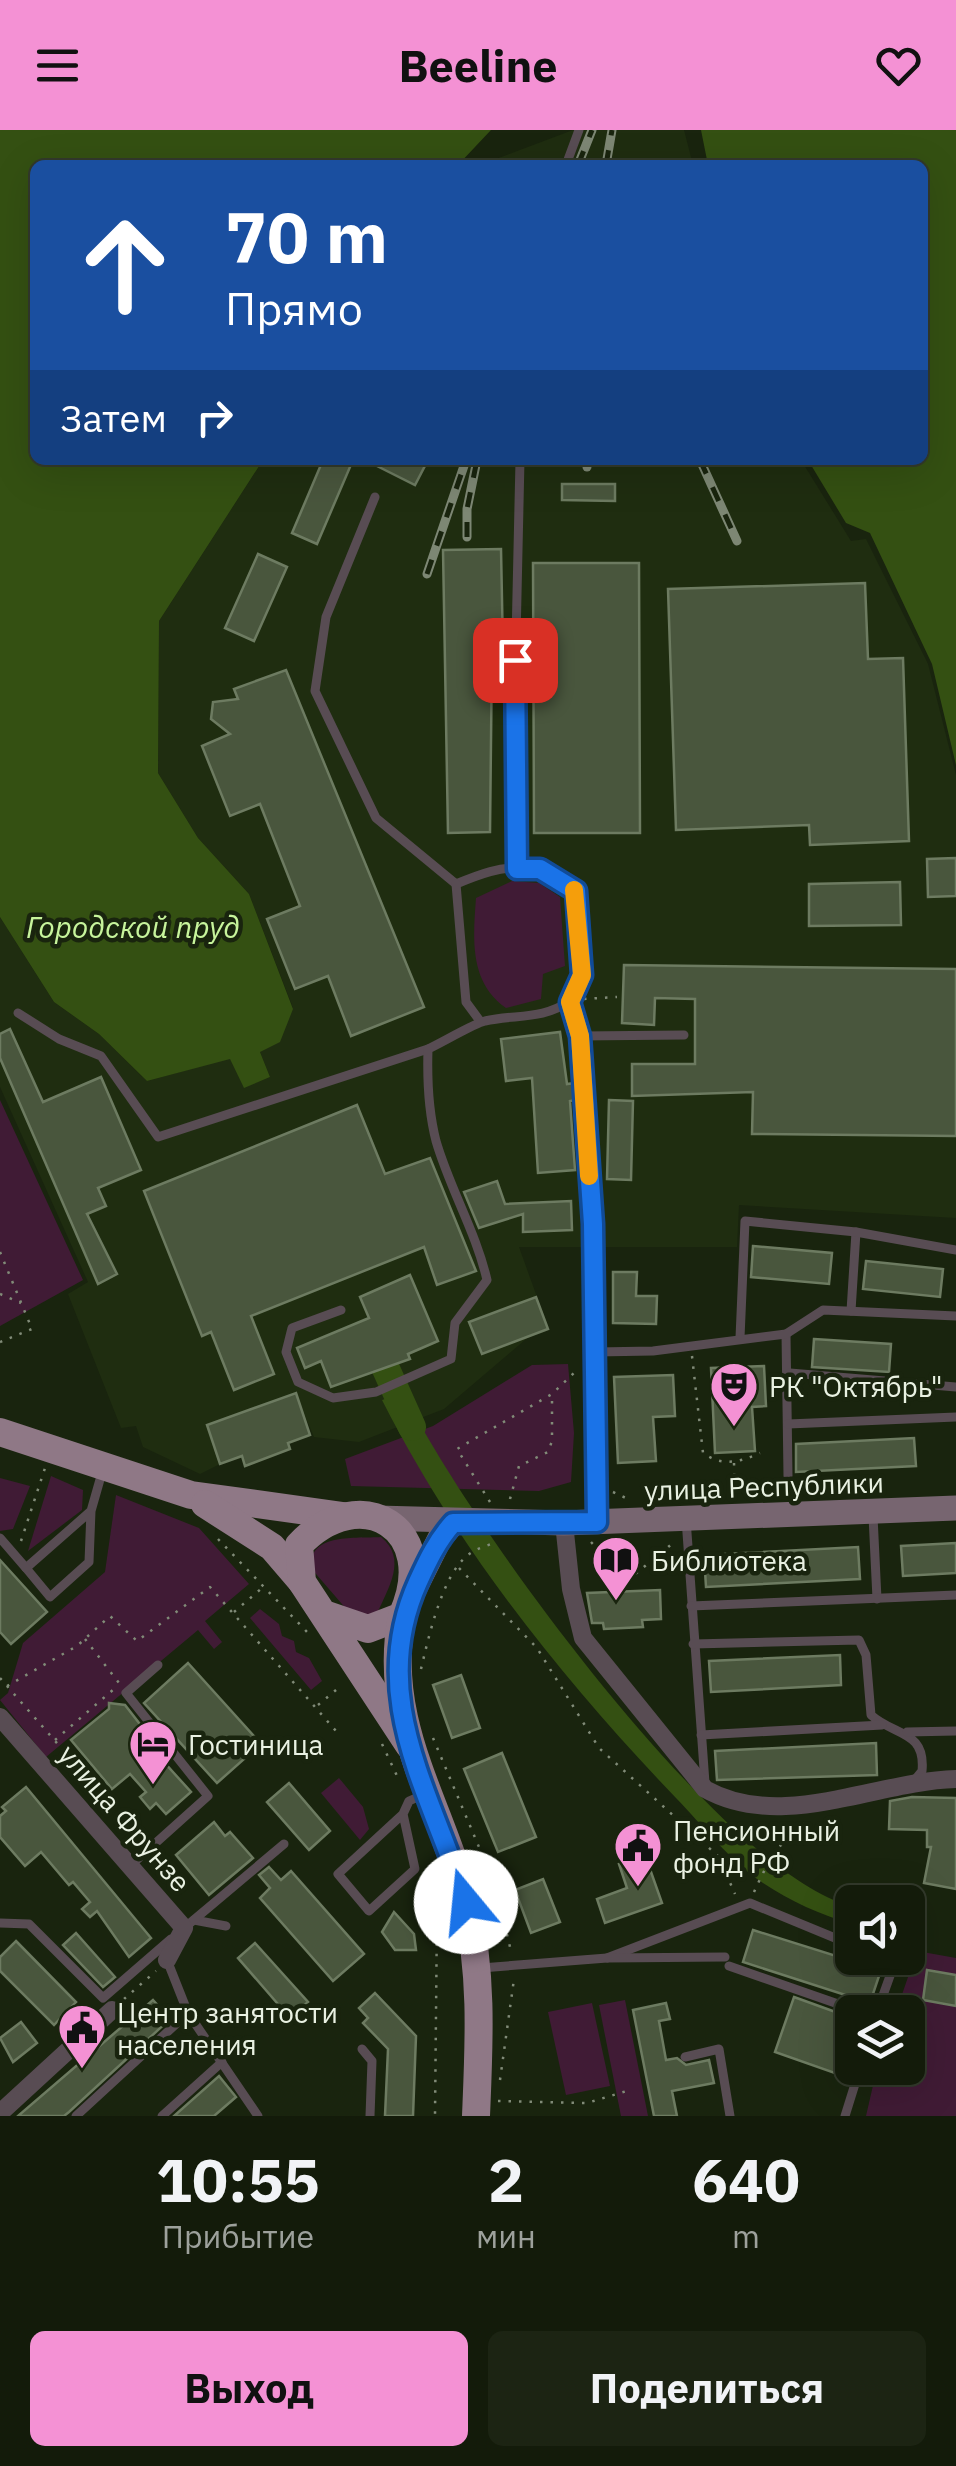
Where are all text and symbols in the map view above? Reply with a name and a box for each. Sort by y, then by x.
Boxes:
text: Beeline [398,36,558,94]
icon: menu [30,38,85,93]
icon: heart [871,38,926,93]
text: 70 m [225,191,388,282]
icon: ahead [60,200,190,330]
text: Прямо [225,279,363,337]
icon: right [187,390,242,445]
text: Затем [60,393,167,442]
pin [473,618,558,703]
icon: arrive [488,633,543,688]
water label: Городской пруд [26,907,240,946]
theatre icon: РК "Октябрь" [708,1360,760,1428]
place label: РК "Октябрь" [769,1368,942,1405]
street label: улица Республики [643,1463,885,1509]
library icon: Библиотека [590,1534,642,1602]
place label: Библиотека [651,1542,807,1579]
hotel icon: Гостиница [127,1718,179,1786]
place label: Гостиница [188,1726,323,1763]
street label: улица Фрунзе [51,1737,199,1899]
place label: Пенсионный фонд РФ [673,1812,840,1881]
public building icon: Пенсионный фонд РФ [612,1820,664,1888]
position arrow [414,1850,518,1954]
map controls [835,1885,925,2085]
button: sound [835,1885,925,1975]
place label: Центр занятости населения [117,1994,338,2063]
button: layers [835,1995,925,2085]
public building icon: Центр занятости населения [56,2002,108,2070]
text: 10:55 [156,2140,320,2219]
text: 2 [488,2140,524,2219]
text: 640 [692,2140,800,2219]
text: Прибытие [162,2215,314,2257]
text: мин [476,2215,536,2257]
text: m [732,2215,760,2257]
button: Выход [30,2331,468,2446]
button: Поделиться [488,2331,926,2446]

